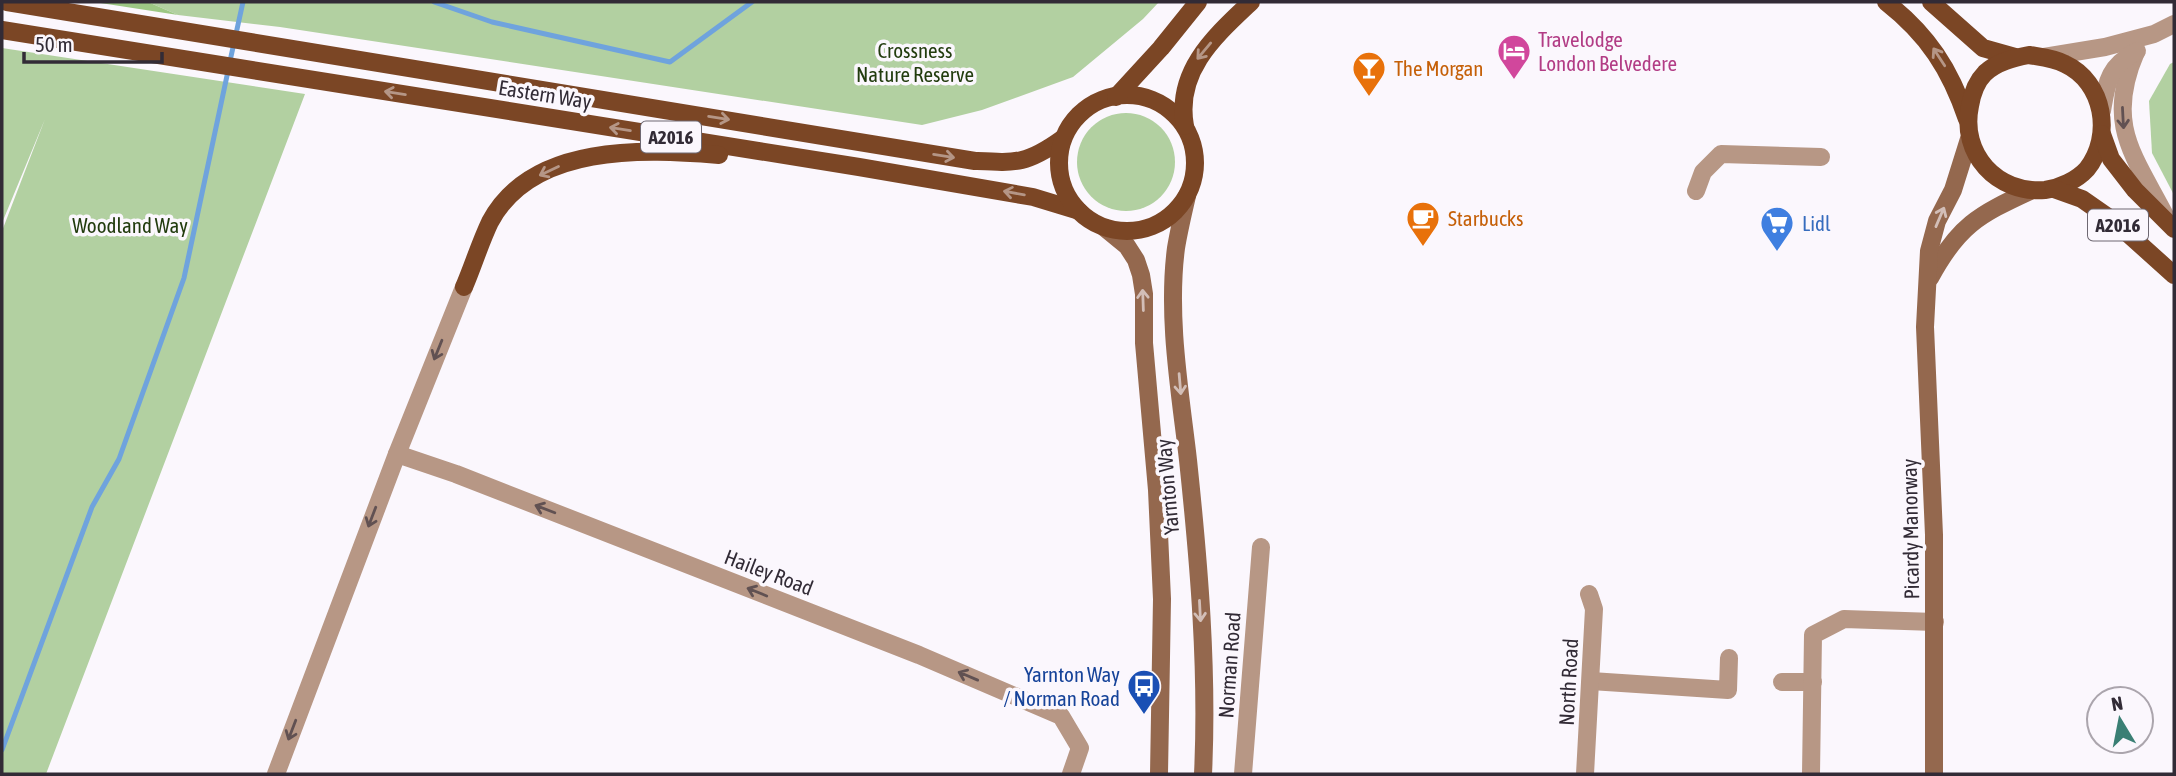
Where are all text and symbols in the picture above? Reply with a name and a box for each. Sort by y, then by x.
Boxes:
scale bar [24,21,163,65]
place label: Travelodge London Belvedere [1538,27,1677,75]
text: 50 m [35,32,73,56]
hotel icon: Travelodge London Belvedere [1495,32,1533,81]
park label: Crossness Nature Reserve [856,38,974,86]
one-way arrow [1196,42,1212,60]
one-way arrow [1931,48,1946,67]
bar icon: The Morgan [1350,49,1388,98]
place label: The Morgan [1394,56,1483,80]
street label: Eastern Way [497,75,594,113]
one-way arrow [384,86,407,99]
one-way arrow [2116,106,2129,129]
one-way arrow [707,112,730,125]
one-way arrow [609,122,632,135]
road number: A2016 [641,122,701,153]
one-way arrow [932,150,955,163]
one-way arrow [539,165,560,178]
one-way arrow [1003,186,1026,200]
cafe icon: Starbucks [1404,199,1442,248]
supermarket icon: Lidl [1758,204,1796,253]
place label: Starbucks [1448,206,1523,230]
one-way arrow [1934,207,1947,228]
road number: A2016 [2088,210,2148,241]
place label: Lidl [1802,211,1831,235]
park label: Woodland Way [72,213,188,237]
one-way arrow [1137,289,1150,312]
one-way arrow [431,339,444,361]
one-way arrow [1174,373,1187,395]
street label: Yarnton Way [1151,438,1183,536]
street label: Picardy Manorway [1897,458,1923,600]
one-way arrow [535,501,557,514]
one-way arrow [365,506,378,528]
street label: Hailey Road [721,544,817,600]
one-way arrow [747,584,768,597]
one-way arrow [1194,599,1207,622]
street label: Norman Road [1213,611,1245,719]
street label: North Road [1554,638,1582,726]
place label: Yarnton Way / Norman Road [1004,662,1120,710]
bus stop icon: Yarnton Way / Norman Road [1125,667,1163,716]
one-way arrow [958,669,979,682]
north arrow [2085,685,2155,755]
text: N [2110,691,2124,715]
one-way arrow [285,719,297,741]

